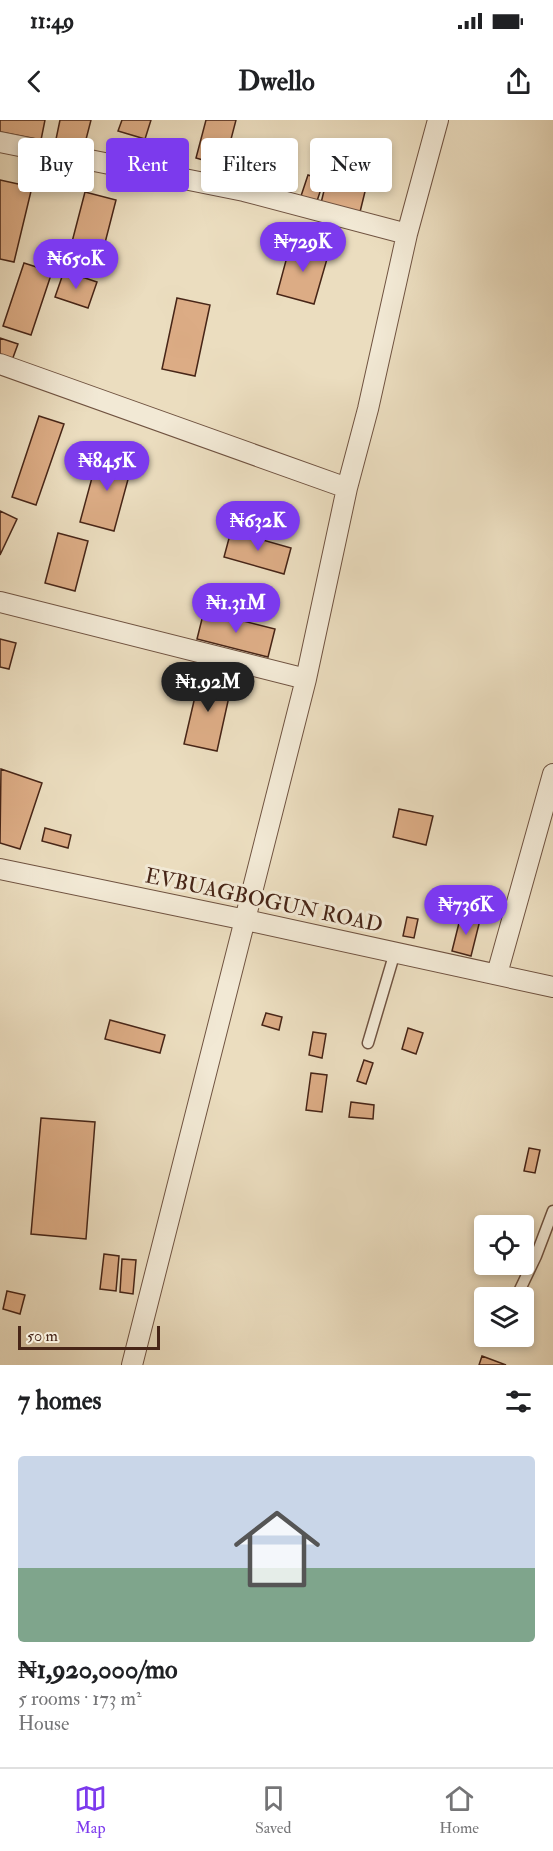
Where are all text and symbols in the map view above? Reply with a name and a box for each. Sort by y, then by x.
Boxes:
text: 11:49 [30,7,74,35]
icon: back [18,65,51,98]
text: Dwello [238,65,315,98]
icon: share [502,65,535,98]
chip: Buy [18,138,94,192]
chip: Rent [106,138,189,192]
chip: Filters [201,138,298,192]
chip: New [310,138,392,192]
pin: ₦729K [261,222,345,273]
text: ₦729K [274,229,332,254]
pin: ₦650K [34,239,118,290]
text: ₦650K [47,246,105,271]
pin: ₦845K [65,441,149,492]
text: ₦845K [78,448,136,473]
pin: ₦632K [216,501,300,552]
text: ₦632K [230,508,286,533]
pin: ₦1.31M [187,583,285,634]
text: ₦1.31M [206,590,266,615]
pin: ₦1.92M [159,662,257,713]
text: ₦1.92M [175,669,241,694]
street label: EVBUAGBOGUN ROAD [143,862,385,939]
pin: ₦736K [424,885,508,936]
text: ₦736K [438,892,494,917]
map controls [474,1215,534,1347]
button: locate [474,1215,534,1275]
button: layers [474,1287,534,1347]
scale bar [18,1323,160,1350]
text: 50 m [27,1326,58,1346]
text: 7 homes [18,1385,101,1417]
icon: filters [502,1385,535,1418]
icon: home [223,1495,331,1603]
text: ₦1,920,000/mo [18,1654,178,1686]
text: 5 rooms · 173 m² [18,1686,142,1711]
text: House [18,1711,69,1736]
tab: Map [74,1782,107,1838]
tab: Saved [255,1782,291,1838]
tab: Home [439,1782,479,1838]

